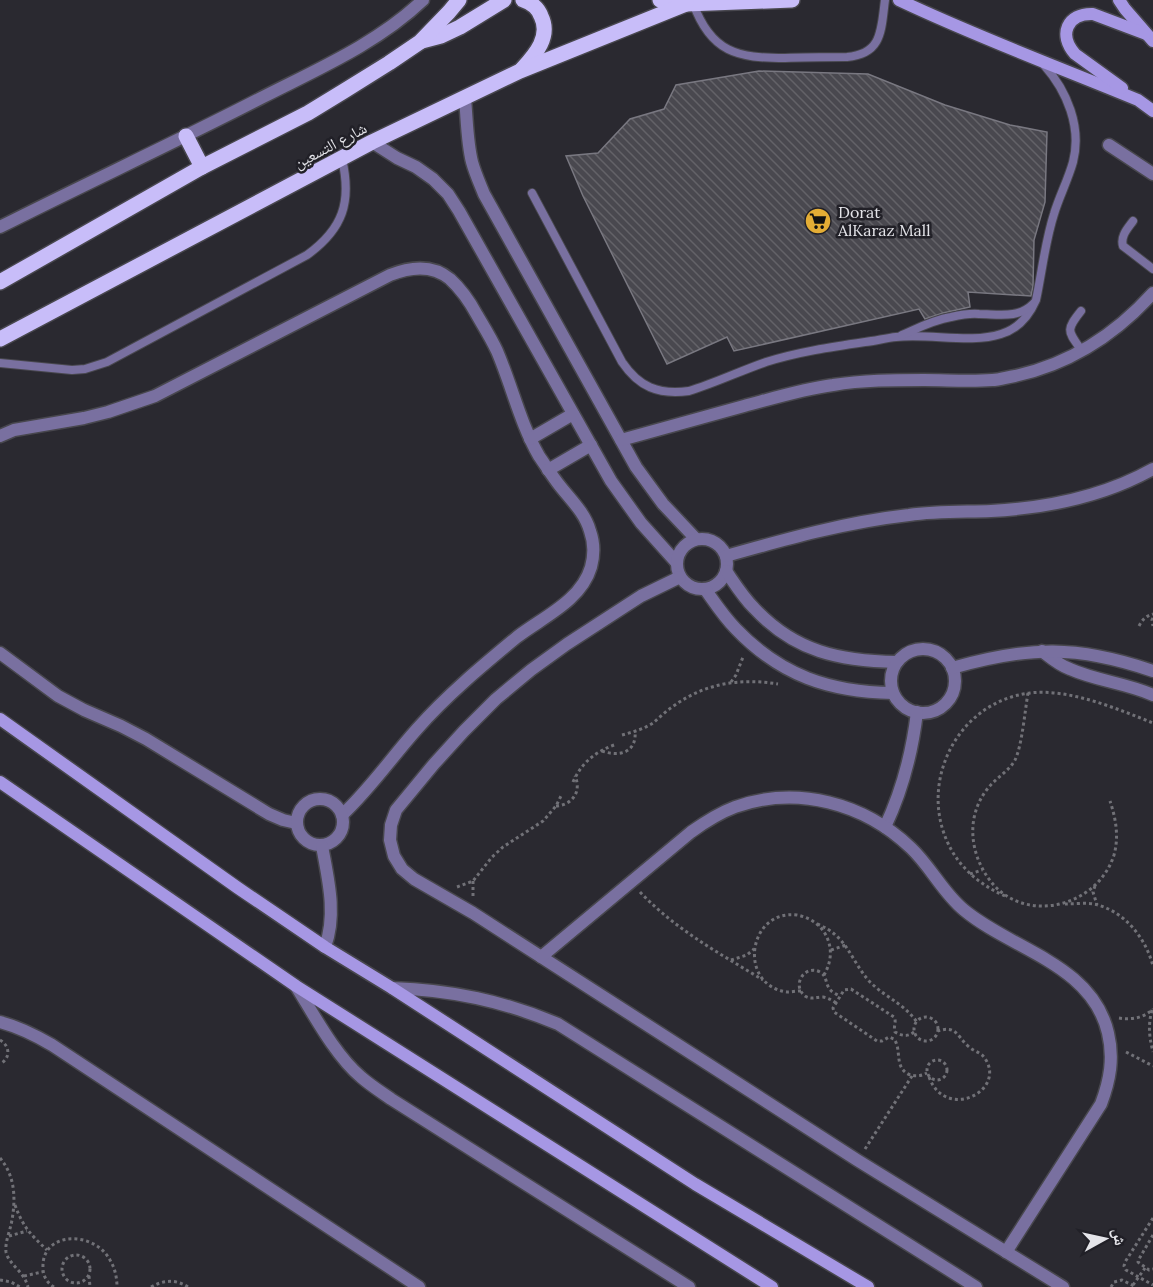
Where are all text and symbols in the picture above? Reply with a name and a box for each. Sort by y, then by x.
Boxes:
street label: شارع التسعين [290,117,370,173]
place label: Dorat AlKaraz Mall [837,202,931,240]
supermarket icon: Dorat AlKaraz Mall [803,206,833,236]
north arrow [1075,1209,1135,1269]
text: ش [1109,1227,1131,1247]

